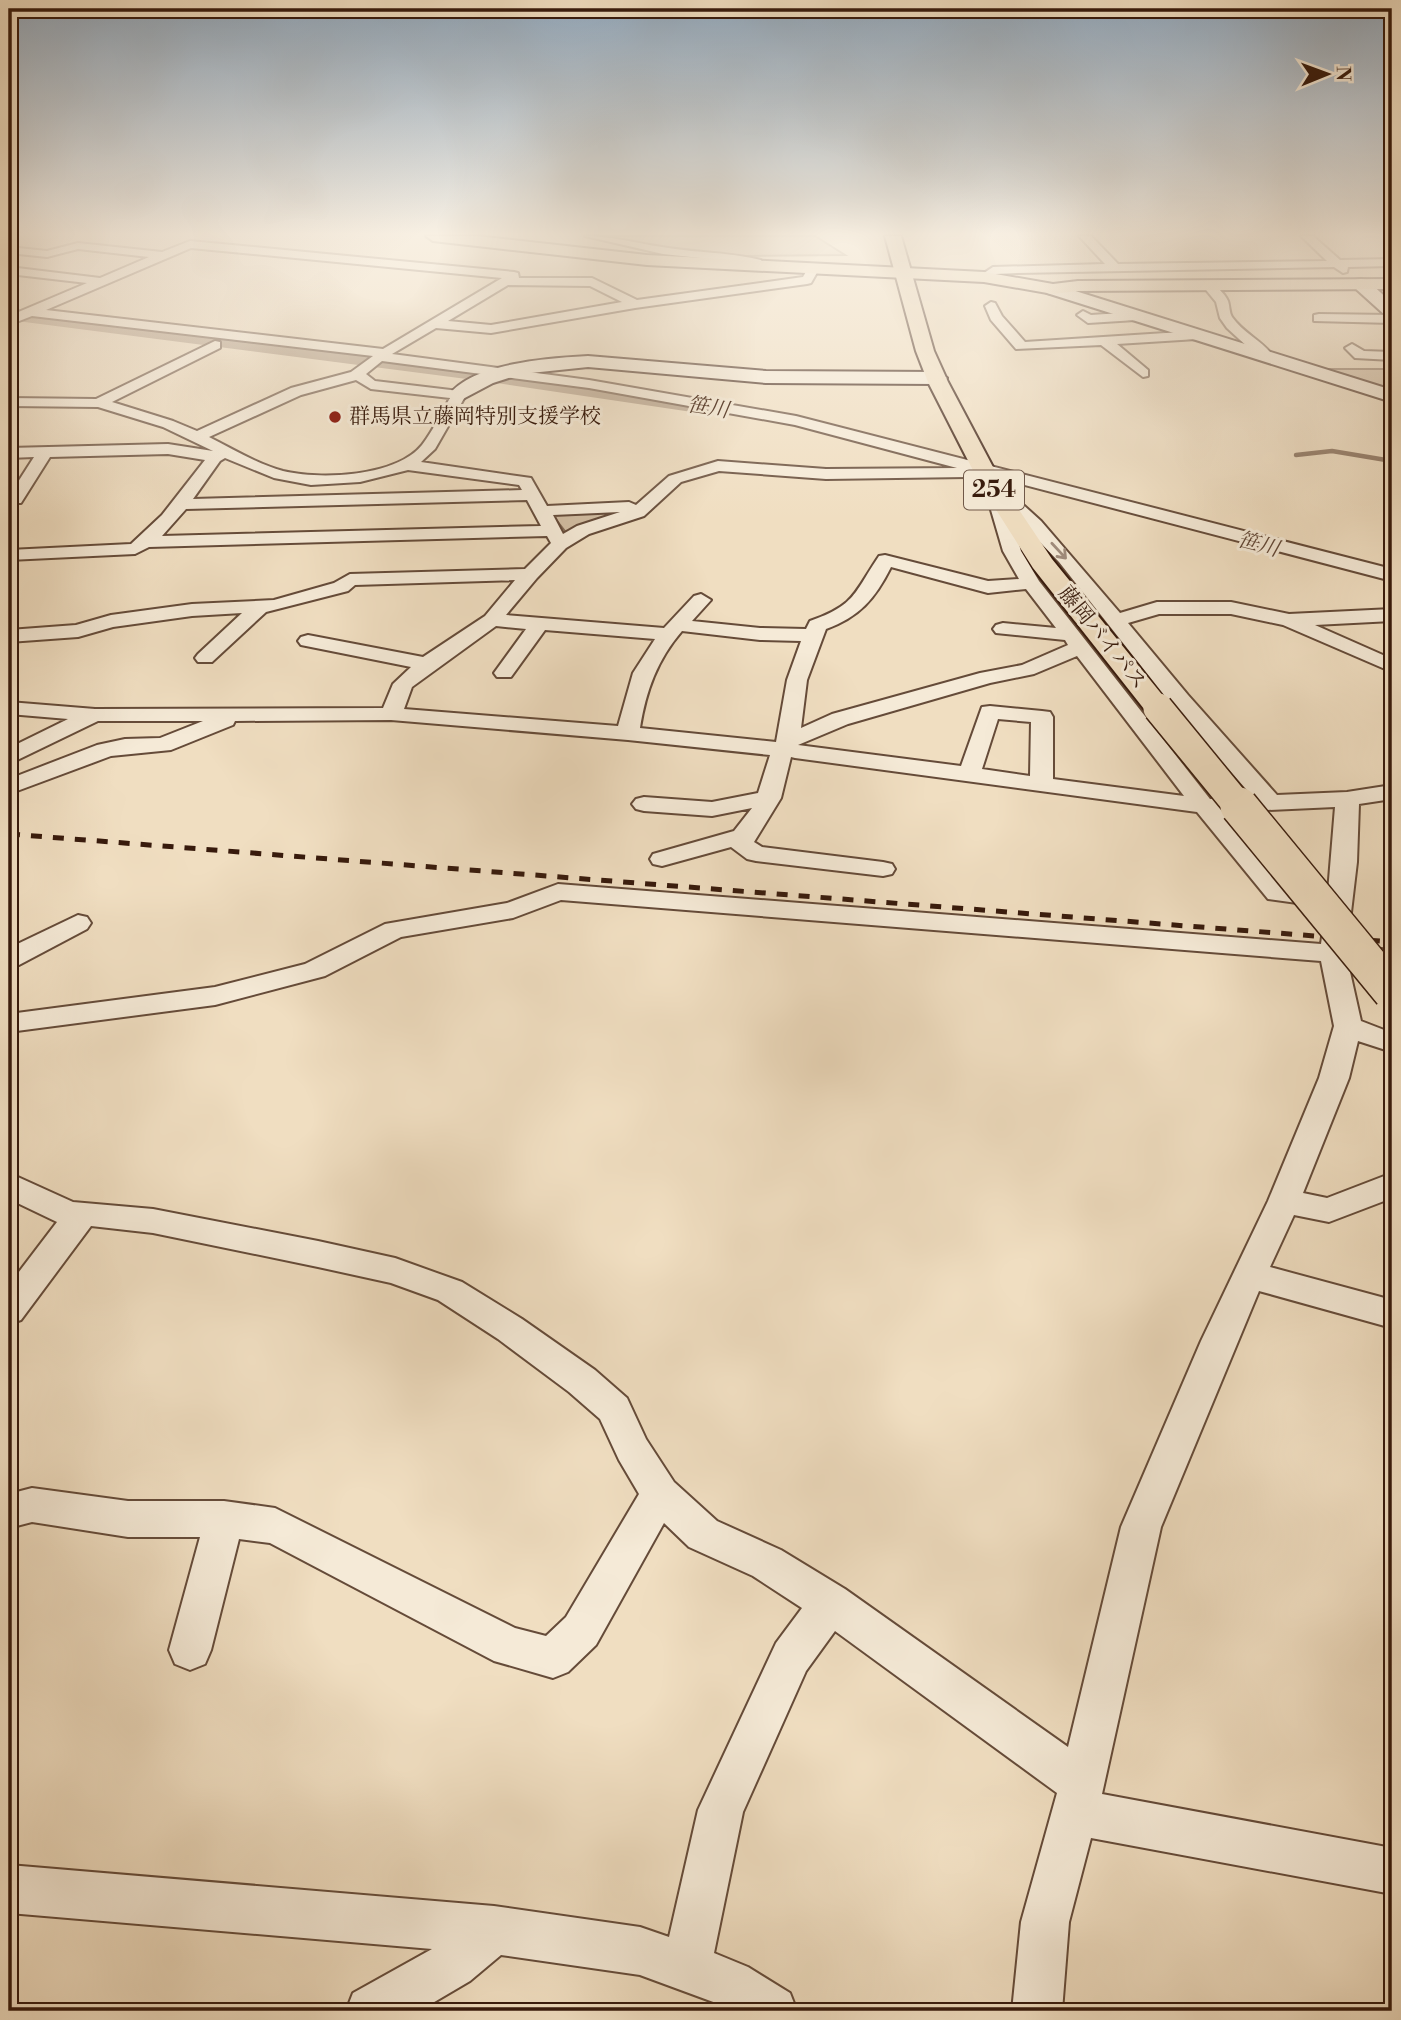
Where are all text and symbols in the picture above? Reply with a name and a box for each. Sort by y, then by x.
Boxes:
north arrow [1292,38,1362,108]
text: N [1331,66,1355,81]
water label: 笹川 [685,392,733,424]
place label: 群馬県立藤岡特別支援学校 [349,404,601,430]
marker: 群馬県立藤岡特別支援学校 [327,409,343,425]
road number: 254 [964,470,1024,510]
water label: 笹川 [1234,527,1284,564]
one-way arrow [1050,542,1067,559]
street label: 藤岡バイパス [1052,581,1152,695]

